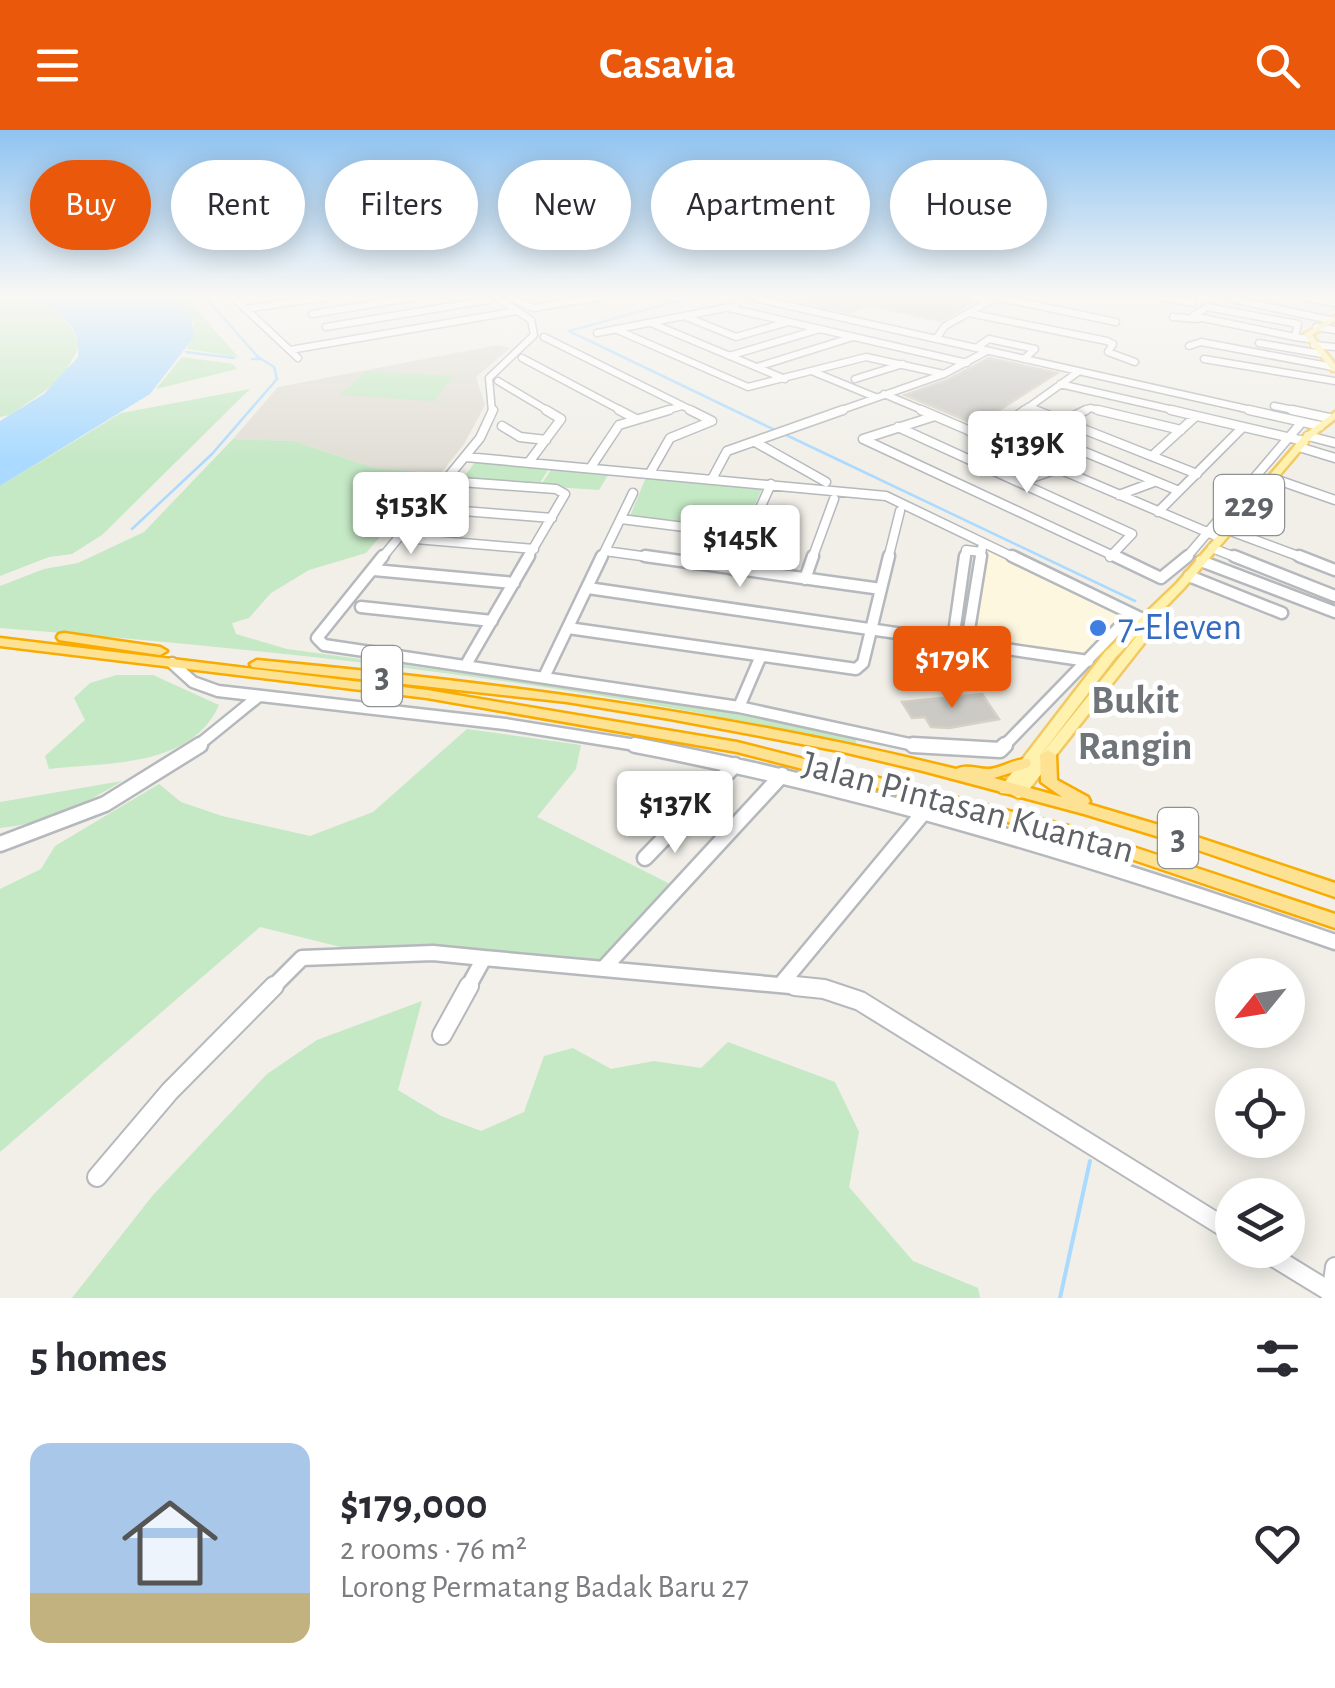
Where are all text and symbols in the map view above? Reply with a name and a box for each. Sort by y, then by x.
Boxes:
icon: menu [30,38,85,93]
icon: search [1250,38,1305,93]
text: Casavia [599,42,736,87]
chip: Buy [30,160,151,250]
chip: Rent [171,160,305,250]
chip: Filters [325,160,478,250]
chip: New [498,160,631,250]
chip: Apartment [651,160,870,250]
chip: House [890,160,1047,250]
pin: $139K [957,411,1097,496]
text: $139K [990,427,1064,459]
pin: $153K [341,472,481,557]
road number: 229 [1214,475,1284,535]
text: $153K [375,488,447,520]
pin: $145K [670,505,810,590]
text: $145K [703,521,777,553]
place label: 7-Eleven [1118,609,1242,647]
marker: 7-Eleven [1087,617,1109,639]
pin: $179K [882,626,1022,711]
text: $179K [915,642,989,674]
road number: 3 [362,646,402,706]
district label: Bukit Rangin [1078,681,1192,767]
street label: Jalan Pintasan Kuantan [798,745,1138,871]
pin: $137K [605,771,745,856]
text: $137K [639,787,711,819]
road number: 3 [1158,808,1198,868]
north arrow [1215,958,1305,1048]
map controls [1215,958,1305,1268]
button: locate [1215,1068,1305,1158]
button: layers [1215,1178,1305,1268]
icon: filters [1250,1331,1305,1386]
text: 5 homes [30,1337,167,1379]
icon: home [110,1483,230,1603]
text: $179,000 [340,1484,488,1526]
icon: heart [1250,1516,1305,1571]
text: 2 rooms · 76 m² [340,1533,527,1565]
text: Lorong Permatang Badak Baru 27 [340,1571,749,1603]

